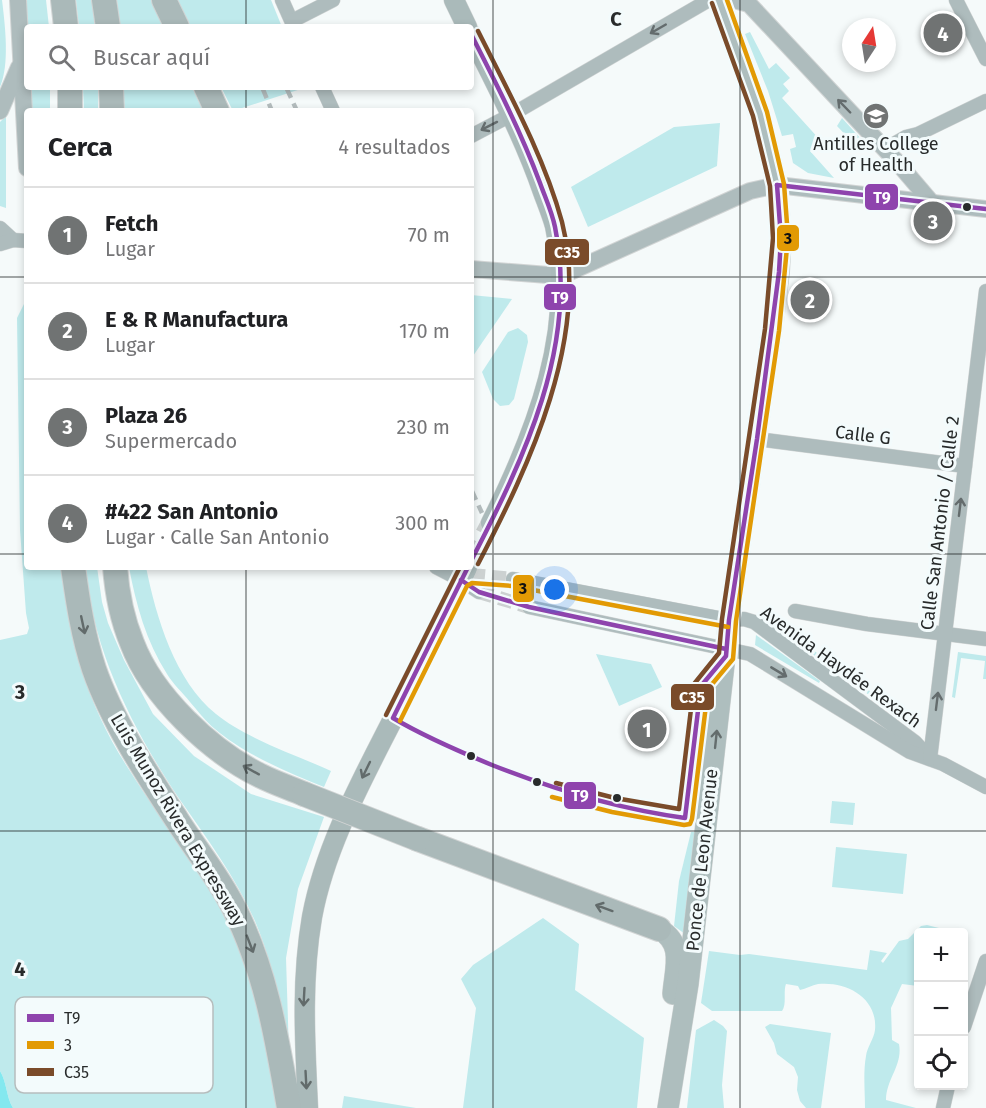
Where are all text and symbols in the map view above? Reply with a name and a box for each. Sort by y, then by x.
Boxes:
text: C [610,7,622,31]
pin: 4 [924,10,962,56]
north arrow [842,18,896,72]
search box [24,24,474,90]
one-way arrow [650,24,667,36]
icon: search [45,41,78,74]
text: Buscar aquí [93,44,210,71]
one-way arrow [837,99,851,114]
school or university icon: Antilles College of Health [861,101,891,131]
one-way arrow [481,121,499,133]
text: Cerca [48,132,113,163]
place label: Antilles College of Health [813,133,939,176]
text: 4 resultados [338,135,450,159]
line badge: T9 [864,183,899,211]
text: T9 [873,188,891,207]
pin: 3 [914,198,952,244]
unlabelled marker [961,201,973,213]
text: Fetch [105,210,158,237]
text: 1 [63,223,72,247]
text: 70 m [408,223,450,247]
line badge: 3 [776,224,800,252]
text: 3 [783,229,792,248]
text: Lugar [105,237,155,261]
line badge: C35 [544,238,590,266]
text: C35 [554,243,580,262]
pin: 2 [790,278,830,322]
line badge: T9 [543,283,577,311]
text: T9 [551,288,569,307]
text: E & R Manufactura [105,306,288,333]
text: 2 [62,319,73,343]
text: 170 m [399,319,450,343]
text: Lugar [105,333,155,357]
text: Plaza 26 [105,402,187,429]
text: 3 [62,415,73,439]
text: 230 m [397,415,450,439]
street label: Calle San Antonio / Calle 2 [916,415,964,631]
street label: Calle G [834,421,892,449]
text: Supermercado [105,429,237,453]
text: #422 San Antonio [105,498,278,525]
one-way arrow [955,498,966,518]
text: 4 [62,511,73,535]
text: 300 m [395,511,450,535]
text: Lugar · Calle San Antonio [105,525,329,549]
line badge: 3 [512,574,535,603]
your location [540,575,569,604]
text: 3 [518,579,527,598]
street label: Avenida Haydée Rexach [756,601,926,733]
one-way arrow [77,615,89,634]
one-way arrow [771,666,788,679]
text: 3 [14,680,25,704]
line badge: C35 [670,683,715,711]
text: C35 [679,688,705,707]
one-way arrow [931,691,942,711]
pin: 1 [628,706,666,752]
street label: Luis Munoz Rivera Expressway [106,710,250,930]
one-way arrow [711,729,722,749]
unlabelled marker [465,750,477,762]
one-way arrow [360,761,372,779]
one-way arrow [242,764,260,775]
street label: Ponce de Leon Avenue [681,768,723,952]
unlabelled marker [531,776,543,788]
line badge: T9 [563,781,597,810]
text: T9 [571,786,589,805]
unlabelled marker [611,792,623,804]
one-way arrow [596,902,614,913]
map controls [914,928,968,1090]
button: + [914,928,968,982]
one-way arrow [245,934,256,953]
text: 4 [14,957,26,981]
button: − [914,982,968,1036]
one-way arrow [299,986,310,1006]
legend [15,997,213,1093]
text: T9 [64,1009,80,1028]
text: 3 [64,1036,72,1055]
button: locate [914,1036,968,1090]
text: C35 [64,1063,89,1082]
one-way arrow [301,1070,312,1090]

